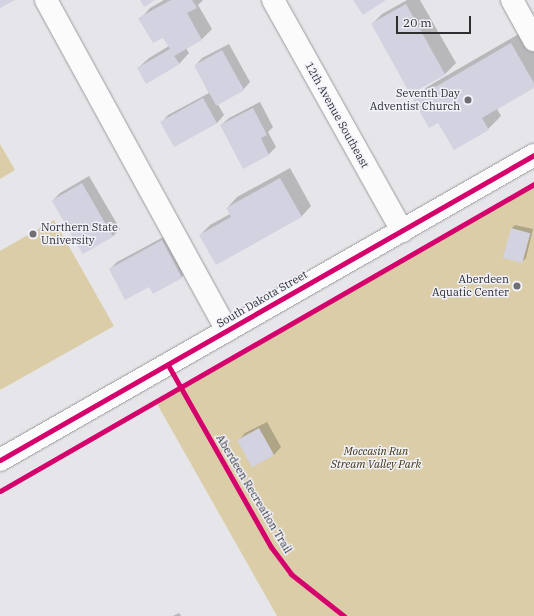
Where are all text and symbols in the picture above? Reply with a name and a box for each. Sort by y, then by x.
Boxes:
scale bar [398,8,473,34]
text: 20 m [403,15,432,30]
street label: 12th Avenue Southeast [302,60,372,170]
place label: Seventh Day Adventist Church [370,87,460,113]
marker: Seventh Day Adventist Church [463,95,473,105]
place label: Northern State University [41,221,118,247]
marker: Northern State University [28,229,38,239]
street label: South Dakota Street [214,268,310,330]
place label: Aberdeen Aquatic Center [432,273,509,299]
marker: Aberdeen Aquatic Center [512,281,522,291]
street label: Aberdeen Recreation Trail [213,432,295,556]
park label: Moccasin Run Stream Valley Park [331,445,421,471]

